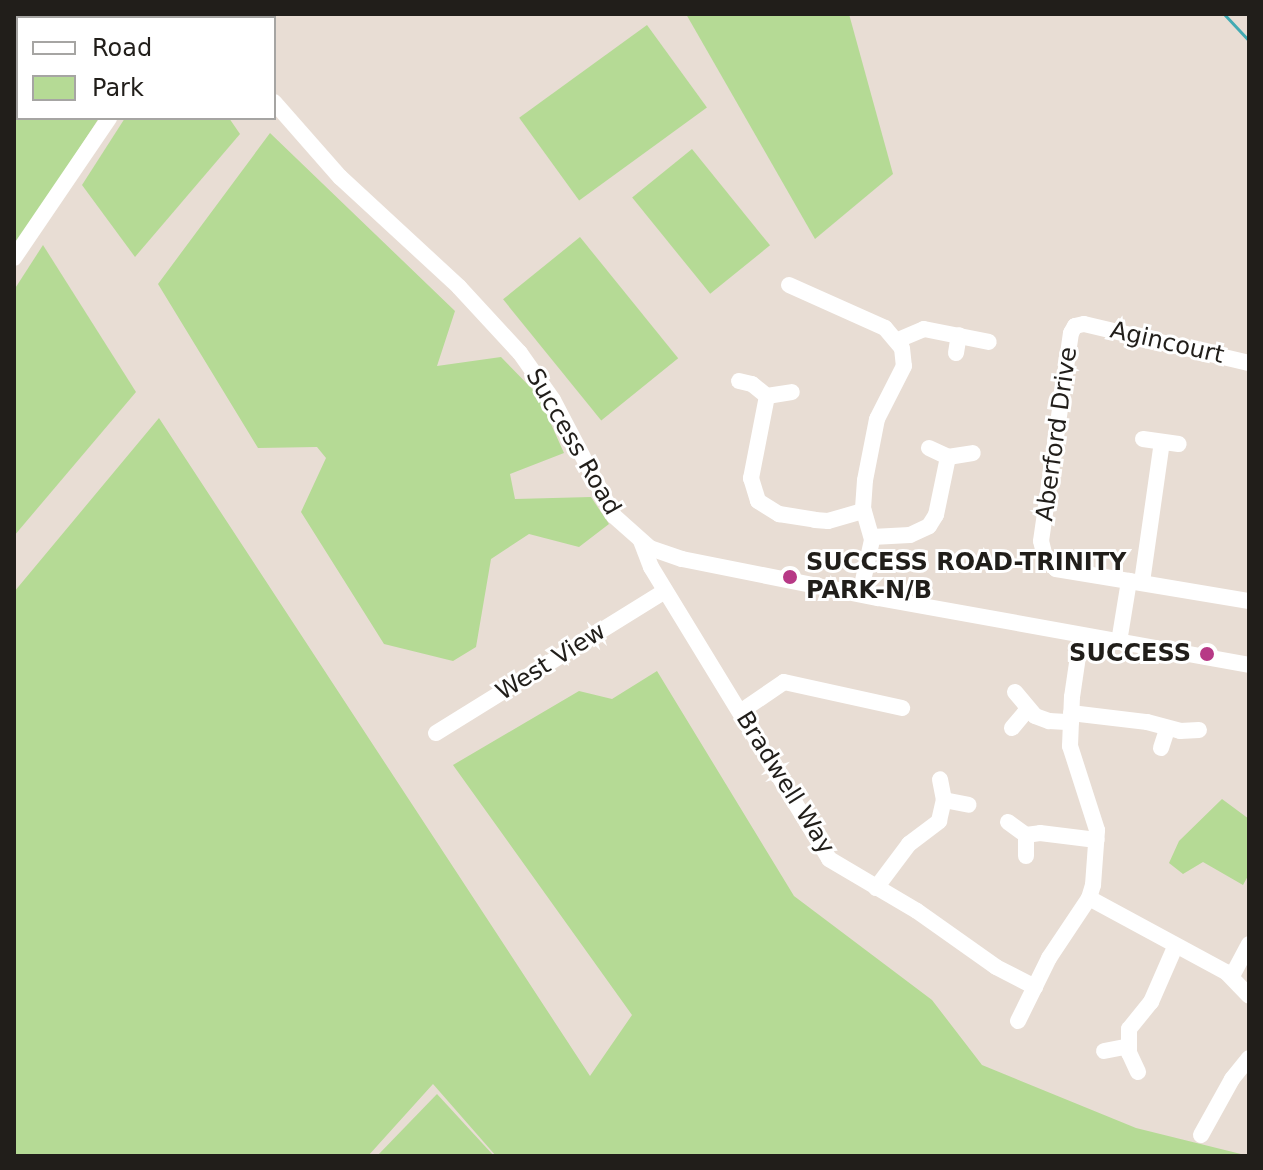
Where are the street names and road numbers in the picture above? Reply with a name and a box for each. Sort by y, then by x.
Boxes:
street label: Agincourt [1107,316,1227,370]
street label: Aberford Drive [1031,345,1083,523]
street label: Success Road [519,364,627,520]
street label: West View [491,617,611,707]
street label: Bradwell Way [730,706,840,860]

